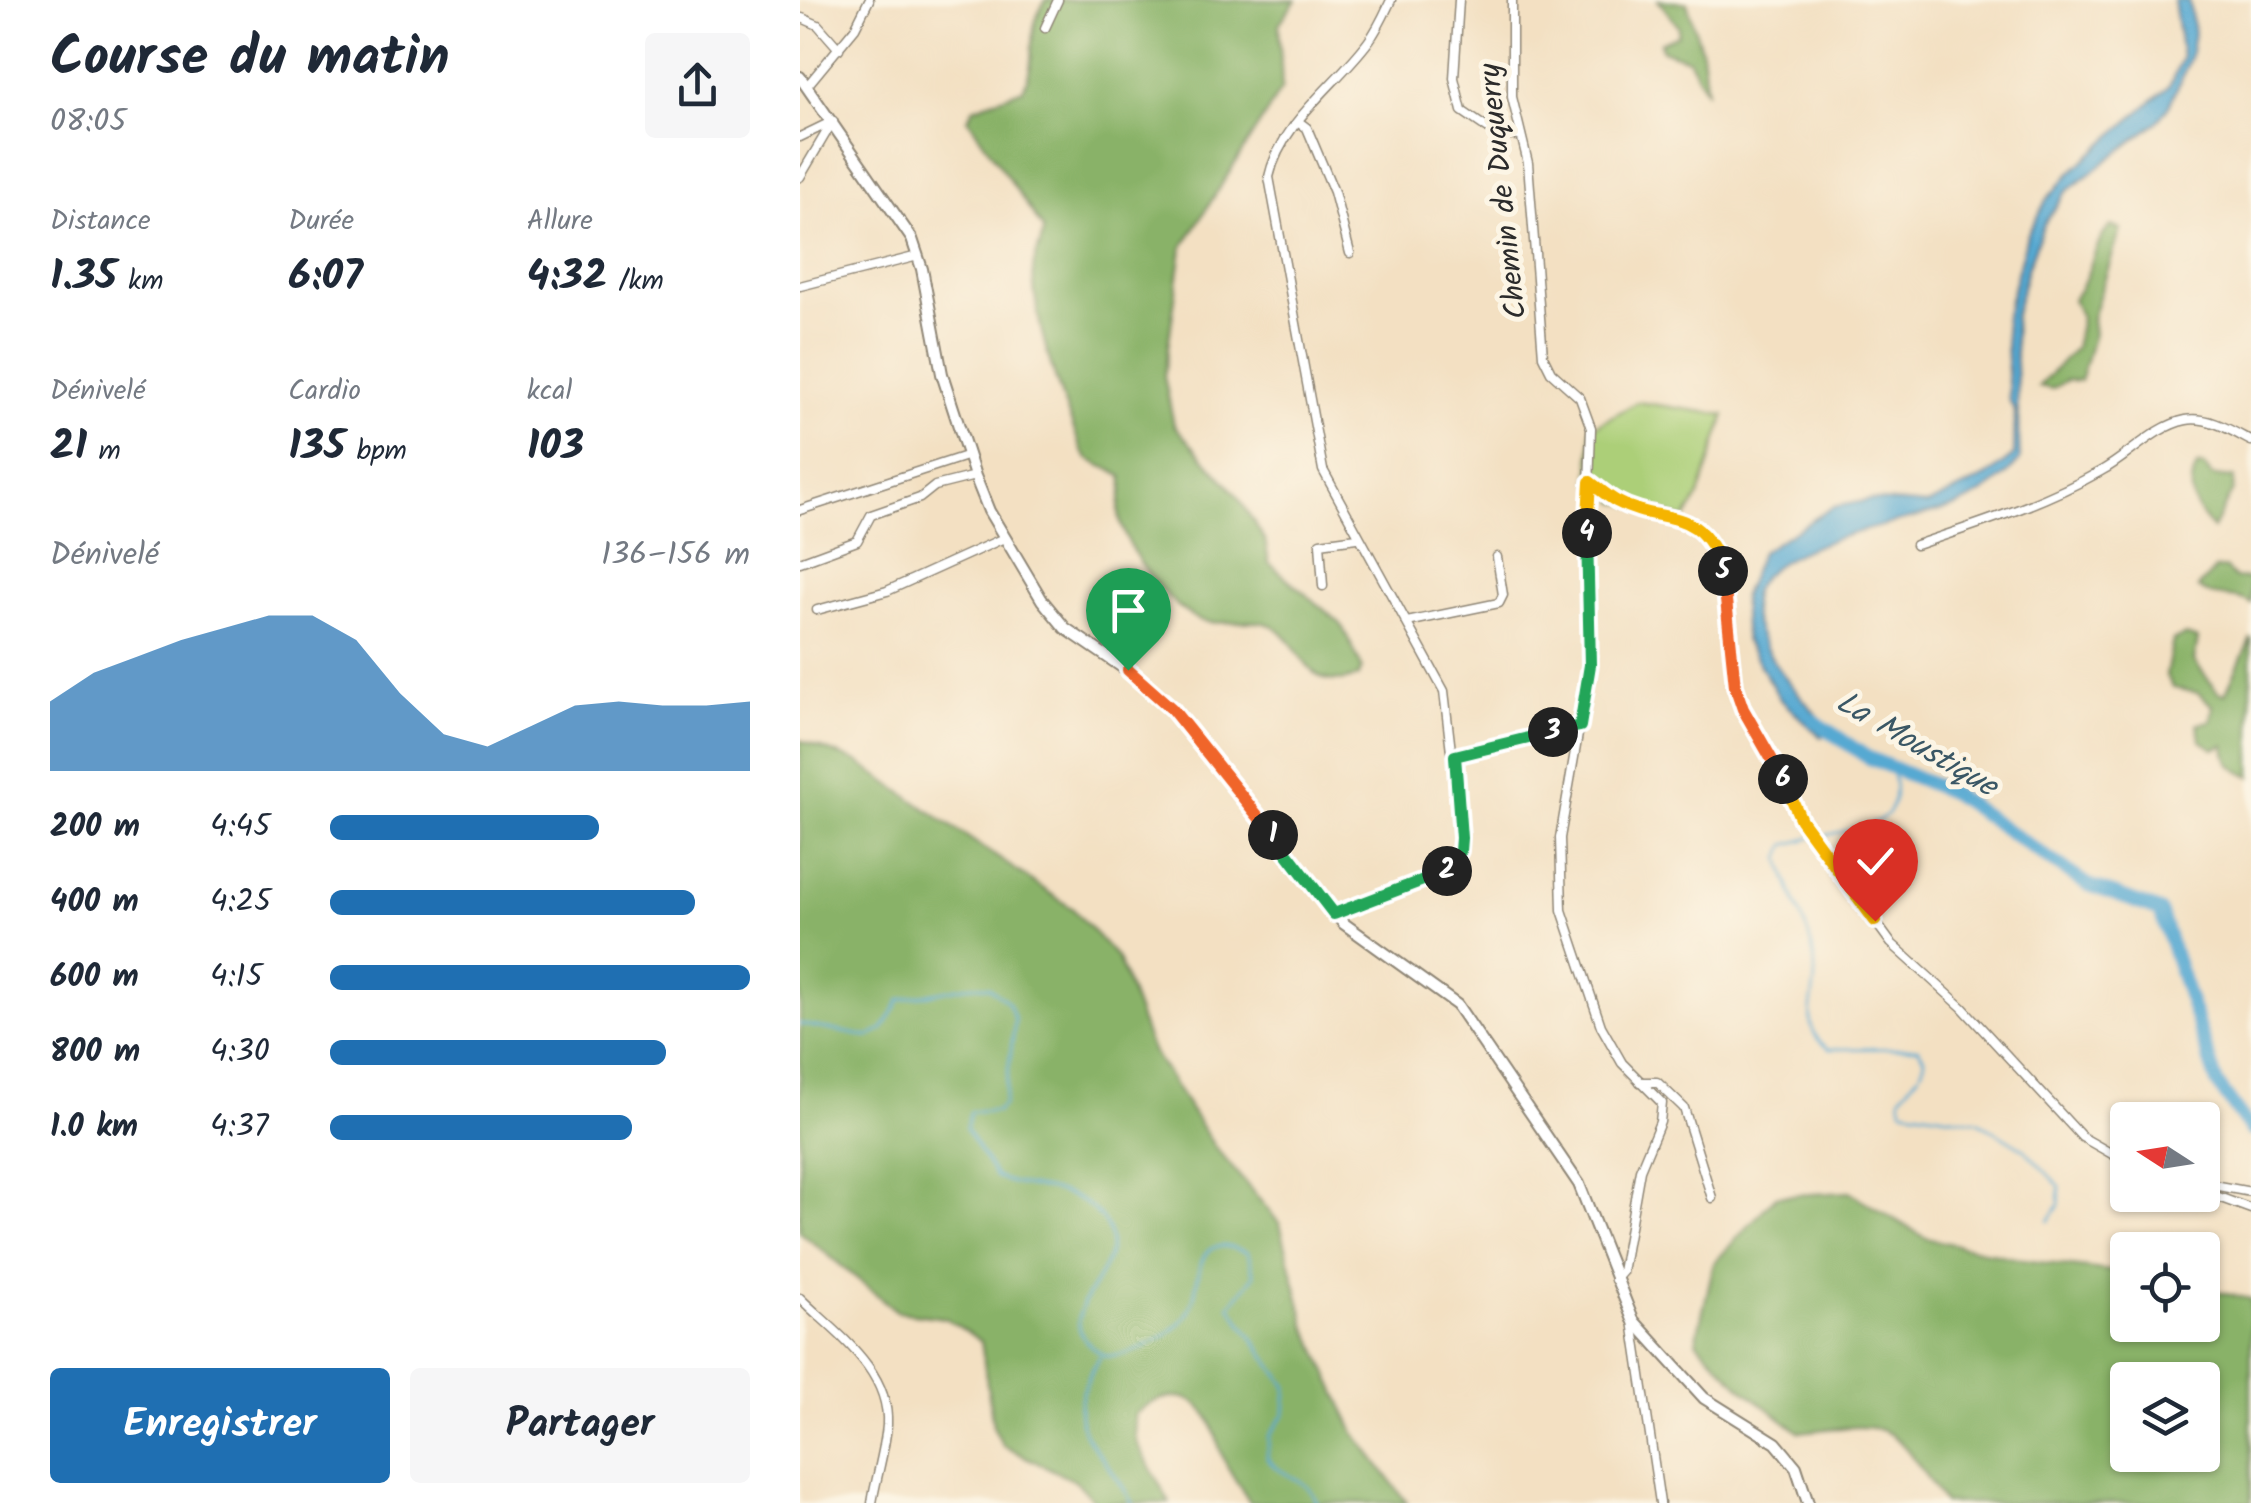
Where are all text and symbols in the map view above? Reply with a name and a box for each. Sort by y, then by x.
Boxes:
text: Course du matin [50,16,450,103]
button: share [645,33,750,138]
street label: Chemin de Duquerry [1467,60,1541,321]
text: 08:05 [50,97,126,148]
text: Distance [50,199,151,244]
text: Durée [288,199,354,244]
text: Allure [527,199,593,244]
text: 1.35 [50,244,117,311]
text: 6:07 [288,244,363,311]
text: 4:32 [527,244,607,311]
text: km [117,259,164,304]
text: /km [607,259,664,304]
text: Dénivelé [50,369,145,414]
text: Cardio [288,369,361,414]
text: kcal [527,369,572,414]
text: 21 [50,414,87,481]
text: 135 [288,414,345,481]
text: 103 [527,414,584,481]
text: m [87,429,121,474]
text: bpm [345,429,407,474]
pin: 4 [1562,508,1612,558]
text: 4 [1579,510,1595,555]
text: Dénivelé [50,530,159,581]
text: 136–156 m [601,530,750,581]
pin: 5 [1698,546,1748,596]
text: 5 [1716,548,1730,593]
pin [1086,568,1171,671]
icon: arrive [1101,583,1156,638]
water label: La Moustique [1826,678,2009,813]
pin: 3 [1528,707,1578,757]
text: 3 [1545,709,1561,754]
pin: 6 [1758,754,1808,804]
text: 6 [1775,756,1791,801]
text: 200 m [50,802,140,853]
text: 4:45 [210,802,270,853]
pin: 1 [1248,810,1298,860]
text: 1 [1269,812,1277,857]
pin [1833,819,1918,922]
icon: check [1848,834,1903,889]
pin: 2 [1422,846,1472,896]
text: 2 [1439,848,1455,893]
text: 400 m [50,877,139,928]
text: 4:25 [210,877,271,928]
text: 600 m [50,952,139,1003]
text: 4:15 [210,952,263,1003]
text: 800 m [50,1027,140,1078]
text: 4:30 [210,1027,270,1078]
text: 1.0 km [50,1102,138,1153]
text: 4:37 [210,1102,269,1153]
north arrow [2110,1102,2220,1212]
map controls [2110,1102,2220,1472]
button: locate [2110,1232,2220,1342]
button: layers [2110,1362,2220,1472]
button: Enregistrer [50,1368,390,1483]
button: Partager [410,1368,750,1483]

